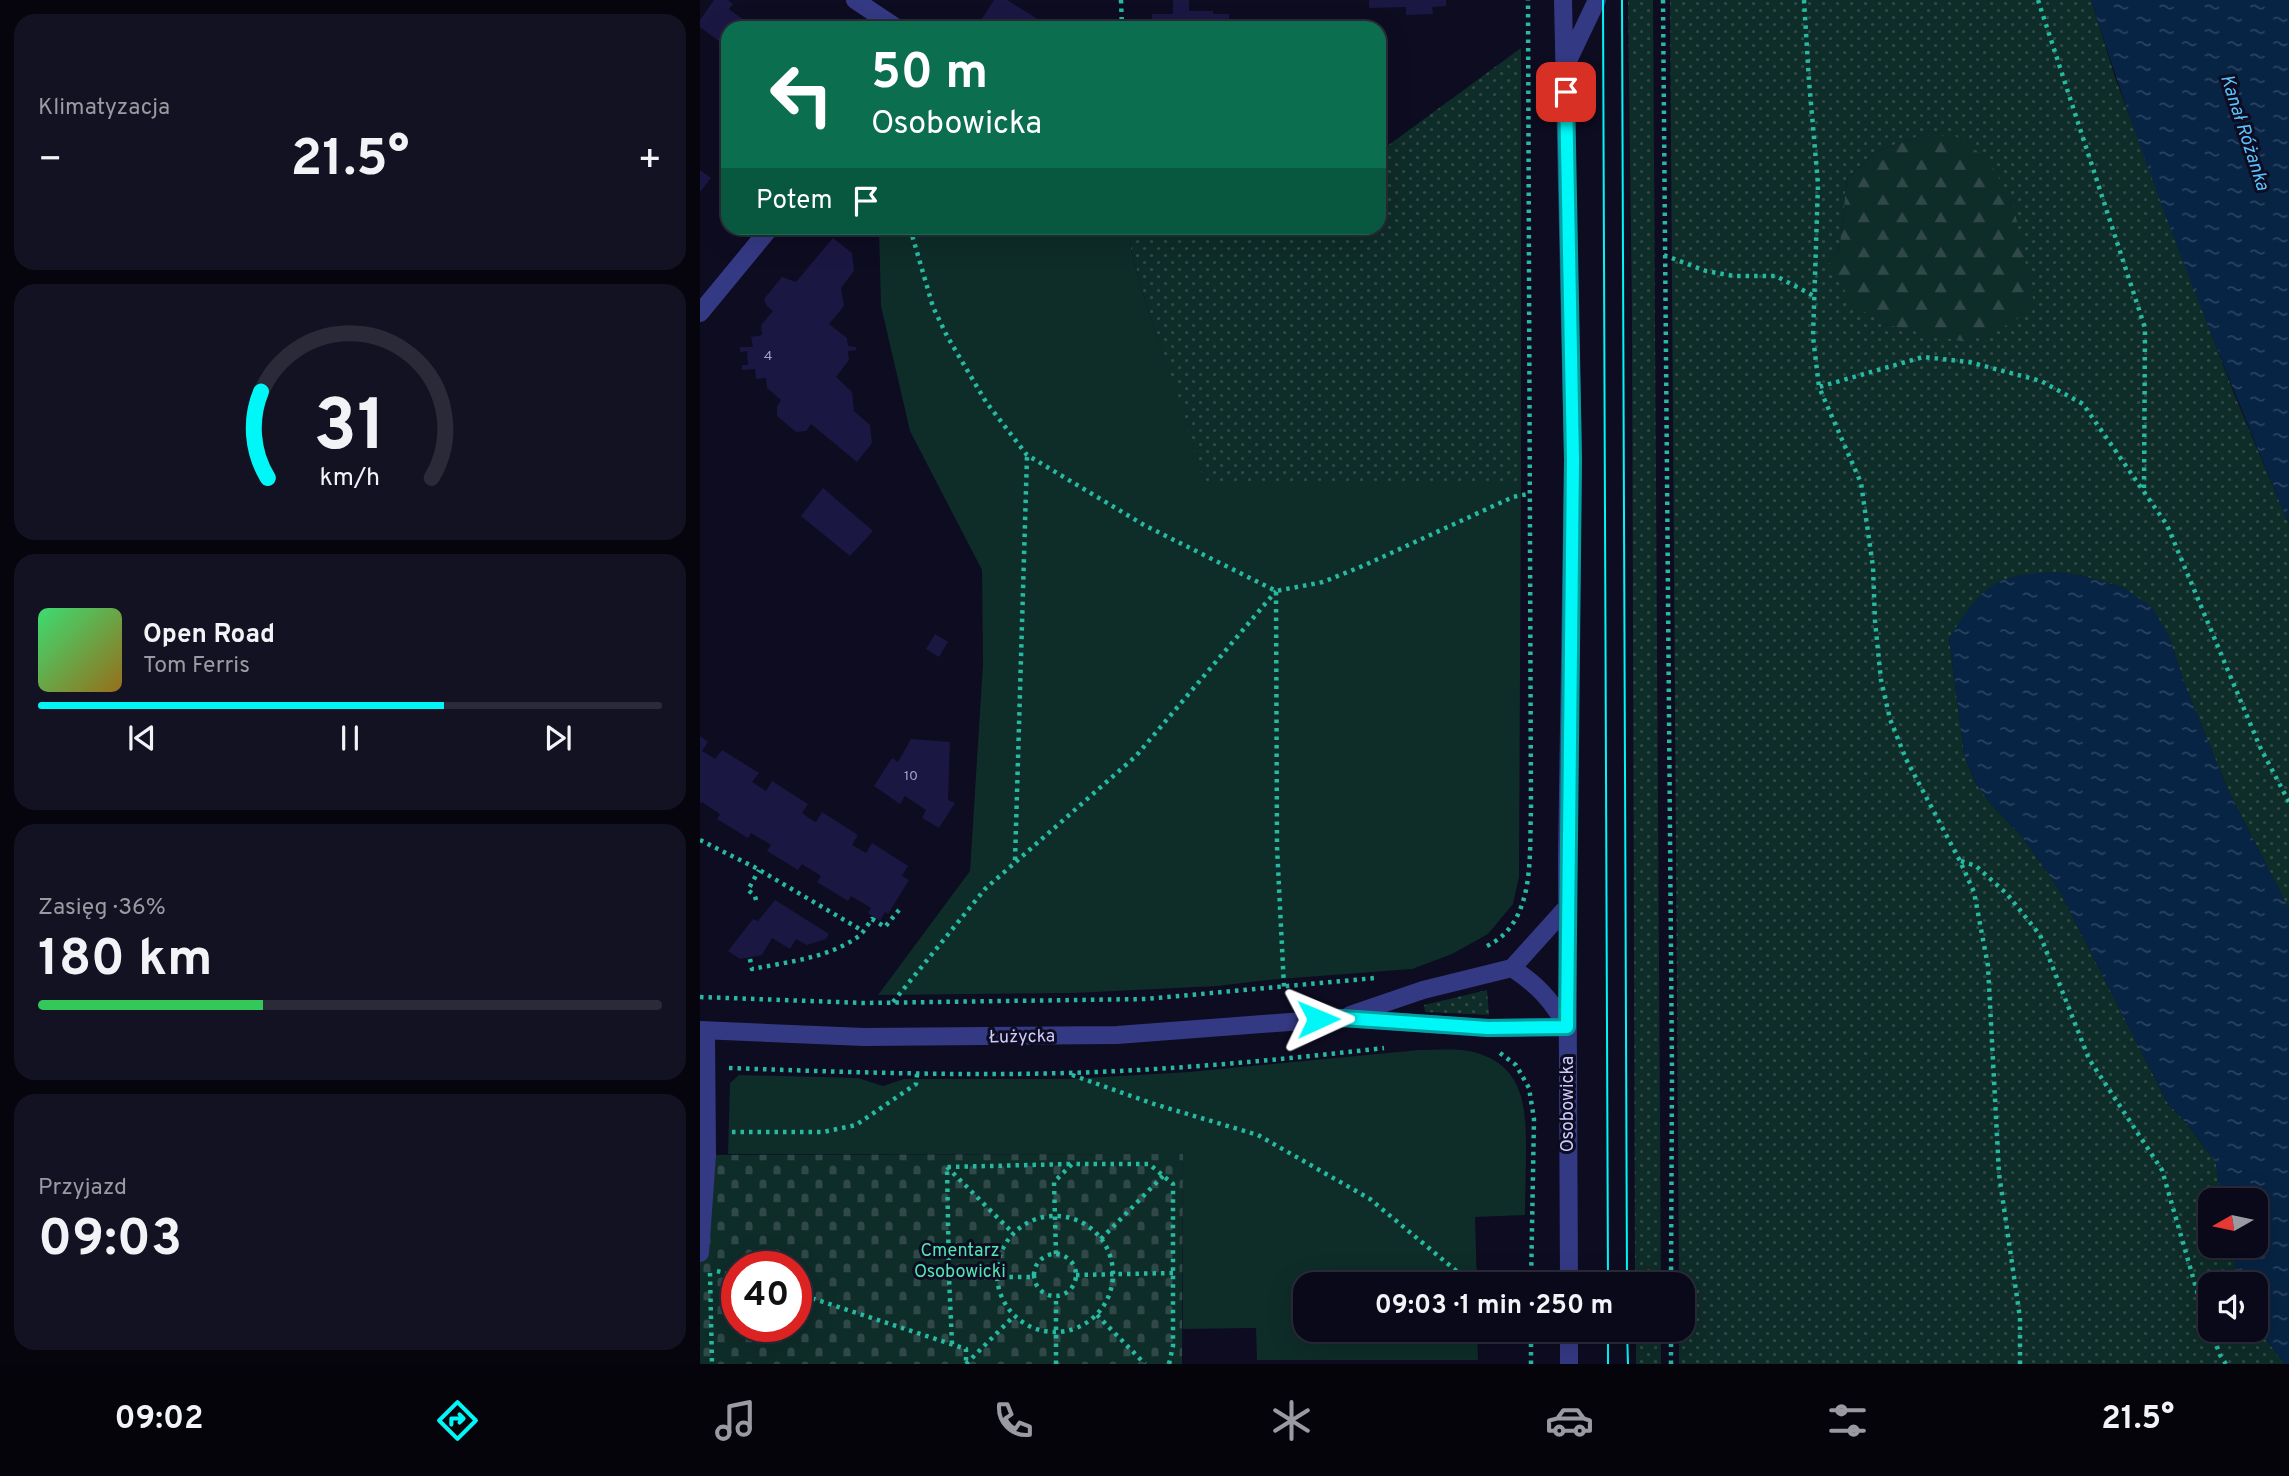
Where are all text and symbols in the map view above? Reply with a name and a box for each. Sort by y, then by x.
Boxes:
text: 50 m [871,44,988,106]
icon: left [756,49,847,140]
pin [1536,62,1596,122]
water label: Kanał Różanka [2214,71,2274,194]
icon: arrive [1547,73,1585,111]
text: Klimatyzacja [38,94,170,123]
text: Osobowicka [871,105,1042,145]
text: 21.5° [291,128,409,194]
text: − [38,137,63,186]
text: + [637,137,662,186]
icon: arrive [847,182,885,220]
text: Potem [756,185,833,218]
house number: 4 [764,348,772,365]
text: 31 [314,384,386,476]
text: km/h [320,463,380,495]
text: Open Road [143,619,275,652]
text: Tom Ferris [143,652,250,681]
icon: previous [123,719,161,757]
icon: pause [331,719,369,757]
icon: next [539,719,577,757]
house number: 10 [904,768,918,785]
text: Zasięg · 36% [38,894,166,923]
text: 180 km [38,928,213,994]
position arrow [1281,982,1355,1056]
street label: Łużycka [989,1025,1055,1050]
street label: Osobowicka [1557,1056,1580,1152]
text: Przyjazd [38,1174,127,1203]
north arrow [2198,1188,2268,1258]
map controls [2198,1188,2268,1342]
text: 09:03 [38,1208,182,1274]
park label: Cmentarz Osobowicki [914,1240,1006,1284]
speed limit sign: 40 [721,1251,812,1342]
button: sound [2198,1272,2268,1342]
text: 09:03 · 1 min · 250 m [1375,1290,1613,1323]
icon: directions [433,1396,482,1445]
icon: music [711,1396,760,1445]
icon: phone [989,1396,1038,1445]
icon: climate [1267,1396,1316,1445]
icon: car [1545,1396,1594,1445]
icon: filters [1823,1396,1872,1445]
text: 09:02 [115,1400,204,1440]
text: 21.5° [2101,1400,2174,1440]

